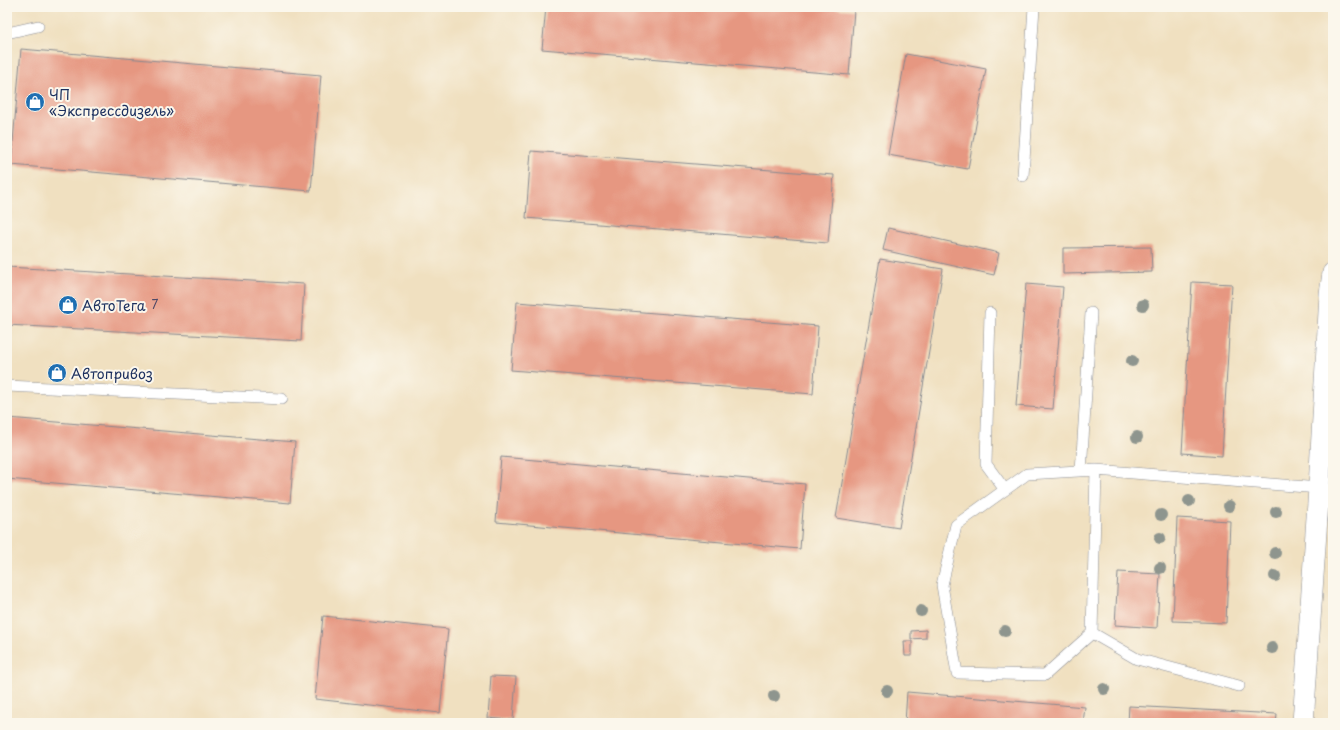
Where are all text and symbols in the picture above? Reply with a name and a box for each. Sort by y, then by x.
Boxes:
place label: ЧП «Экспрессдизель» [49,84,174,121]
shop icon: ЧП «Экспрессдизель» [24,91,46,113]
shop icon: АвтоТега [57,294,79,316]
place label: АвтоТега [82,295,146,316]
house number: 7 [152,295,159,313]
shop icon: Автопривоз [46,362,68,384]
place label: Автопривоз [71,363,153,384]

